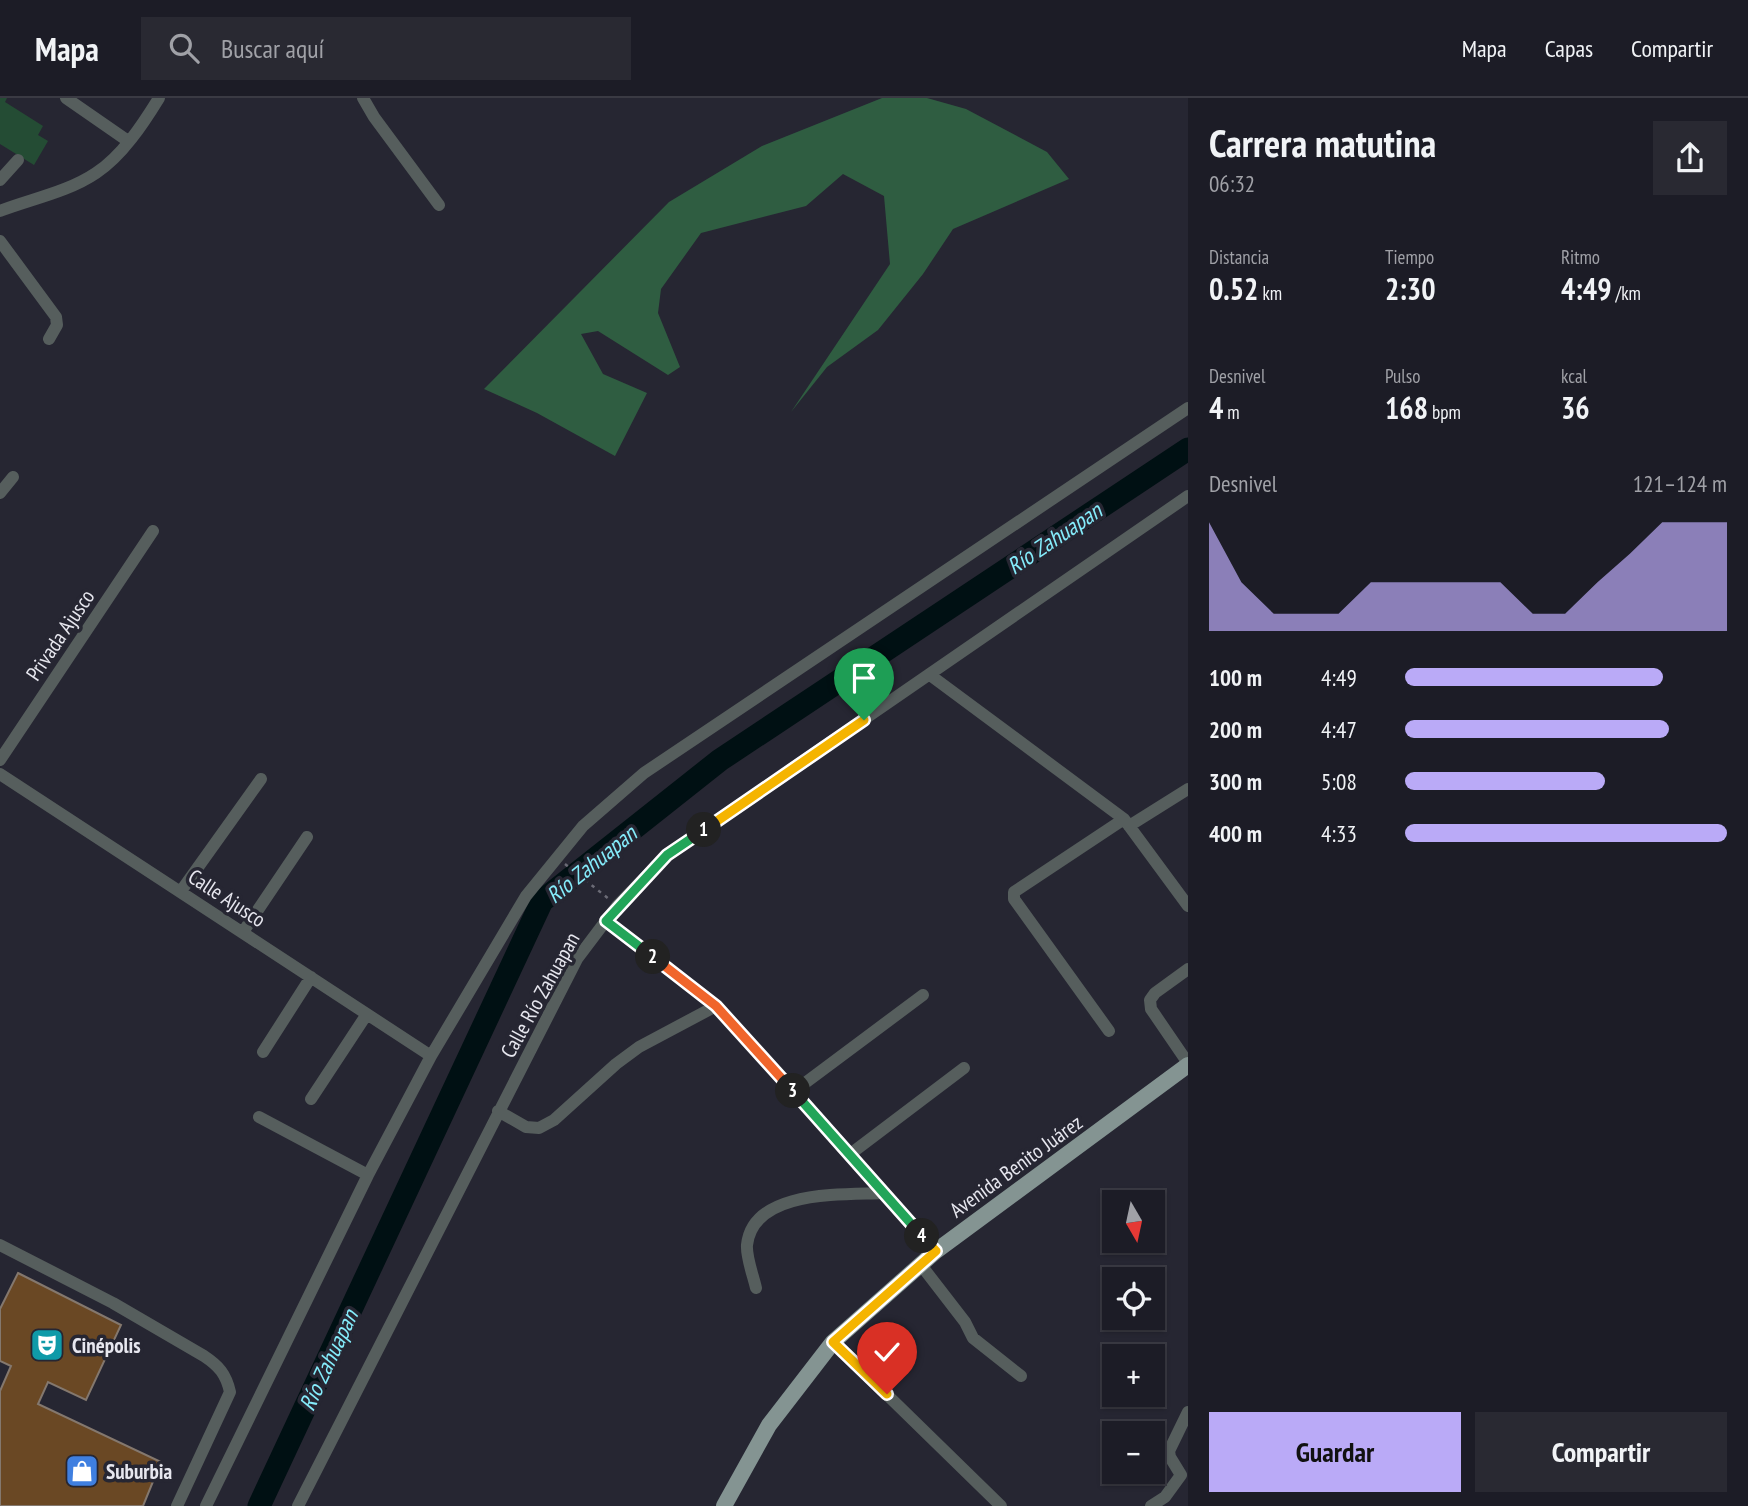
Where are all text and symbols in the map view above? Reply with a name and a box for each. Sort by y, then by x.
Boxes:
search box [141,17,631,80]
text: Mapa [35,27,99,70]
icon: search [165,29,203,67]
text: Buscar aquí [221,32,324,65]
text: Mapa [1462,33,1507,64]
text: Capas [1545,33,1593,64]
text: Compartir [1631,33,1713,64]
text: Carrera matutina [1209,118,1436,167]
button: share [1653,121,1727,195]
text: 06:32 [1209,169,1255,198]
text: Distancia [1209,245,1269,269]
text: Tiempo [1385,245,1434,269]
text: Ritmo [1561,245,1600,269]
text: 0.52 [1209,269,1258,308]
text: 2:30 [1385,269,1436,308]
text: 4:49 [1561,269,1612,308]
text: km [1258,281,1282,305]
text: /km [1612,281,1641,305]
text: Desnivel [1209,364,1265,388]
text: Pulso [1385,364,1420,388]
text: kcal [1561,364,1587,388]
text: 4 [1209,388,1223,427]
text: 168 [1385,388,1428,427]
text: 36 [1561,388,1590,427]
text: m [1223,400,1240,424]
text: bpm [1428,400,1461,424]
text: Desnivel [1209,469,1277,498]
text: 121–124 m [1633,469,1727,498]
water label: Río Zahuapan [1001,495,1108,580]
street label: Privada Ajusco [20,584,100,686]
pin [834,648,894,720]
icon: arrive [845,659,883,697]
text: 100 m [1209,663,1262,692]
text: 4:49 [1321,663,1357,692]
text: 200 m [1209,715,1262,744]
text: 4:47 [1321,715,1357,744]
text: 300 m [1209,767,1262,796]
text: 5:08 [1321,767,1357,796]
pin: 1 [686,812,722,848]
text: 1 [699,817,708,841]
water label: Río Zahuapan [540,818,644,909]
text: 400 m [1209,819,1262,848]
text: 4:33 [1321,819,1357,848]
street label: Calle Ajusco [183,863,271,933]
street label: Calle Río Zahuapan [494,928,586,1062]
pin: 2 [636,940,670,974]
text: 2 [648,944,657,968]
pin: 3 [776,1074,810,1108]
text: 3 [788,1078,797,1102]
street label: Avenida Benito Juárez [944,1109,1088,1223]
north arrow [1102,1190,1166,1253]
map controls [1102,1190,1165,1484]
pin: 4 [904,1218,940,1254]
text: 4 [917,1223,926,1247]
button: locate [1102,1267,1165,1330]
water label: Río Zahuapan [292,1303,365,1415]
pin [857,1322,917,1394]
theatre icon: Cinépolis [28,1326,66,1364]
place label: Cinépolis [72,1332,141,1359]
icon: check [868,1333,906,1371]
button: + [1102,1344,1165,1407]
button: Guardar [1209,1412,1461,1492]
button: Compartir [1475,1412,1727,1492]
button: − [1102,1421,1165,1484]
shop icon: Suburbia [63,1452,101,1490]
place label: Suburbia [106,1458,172,1485]

